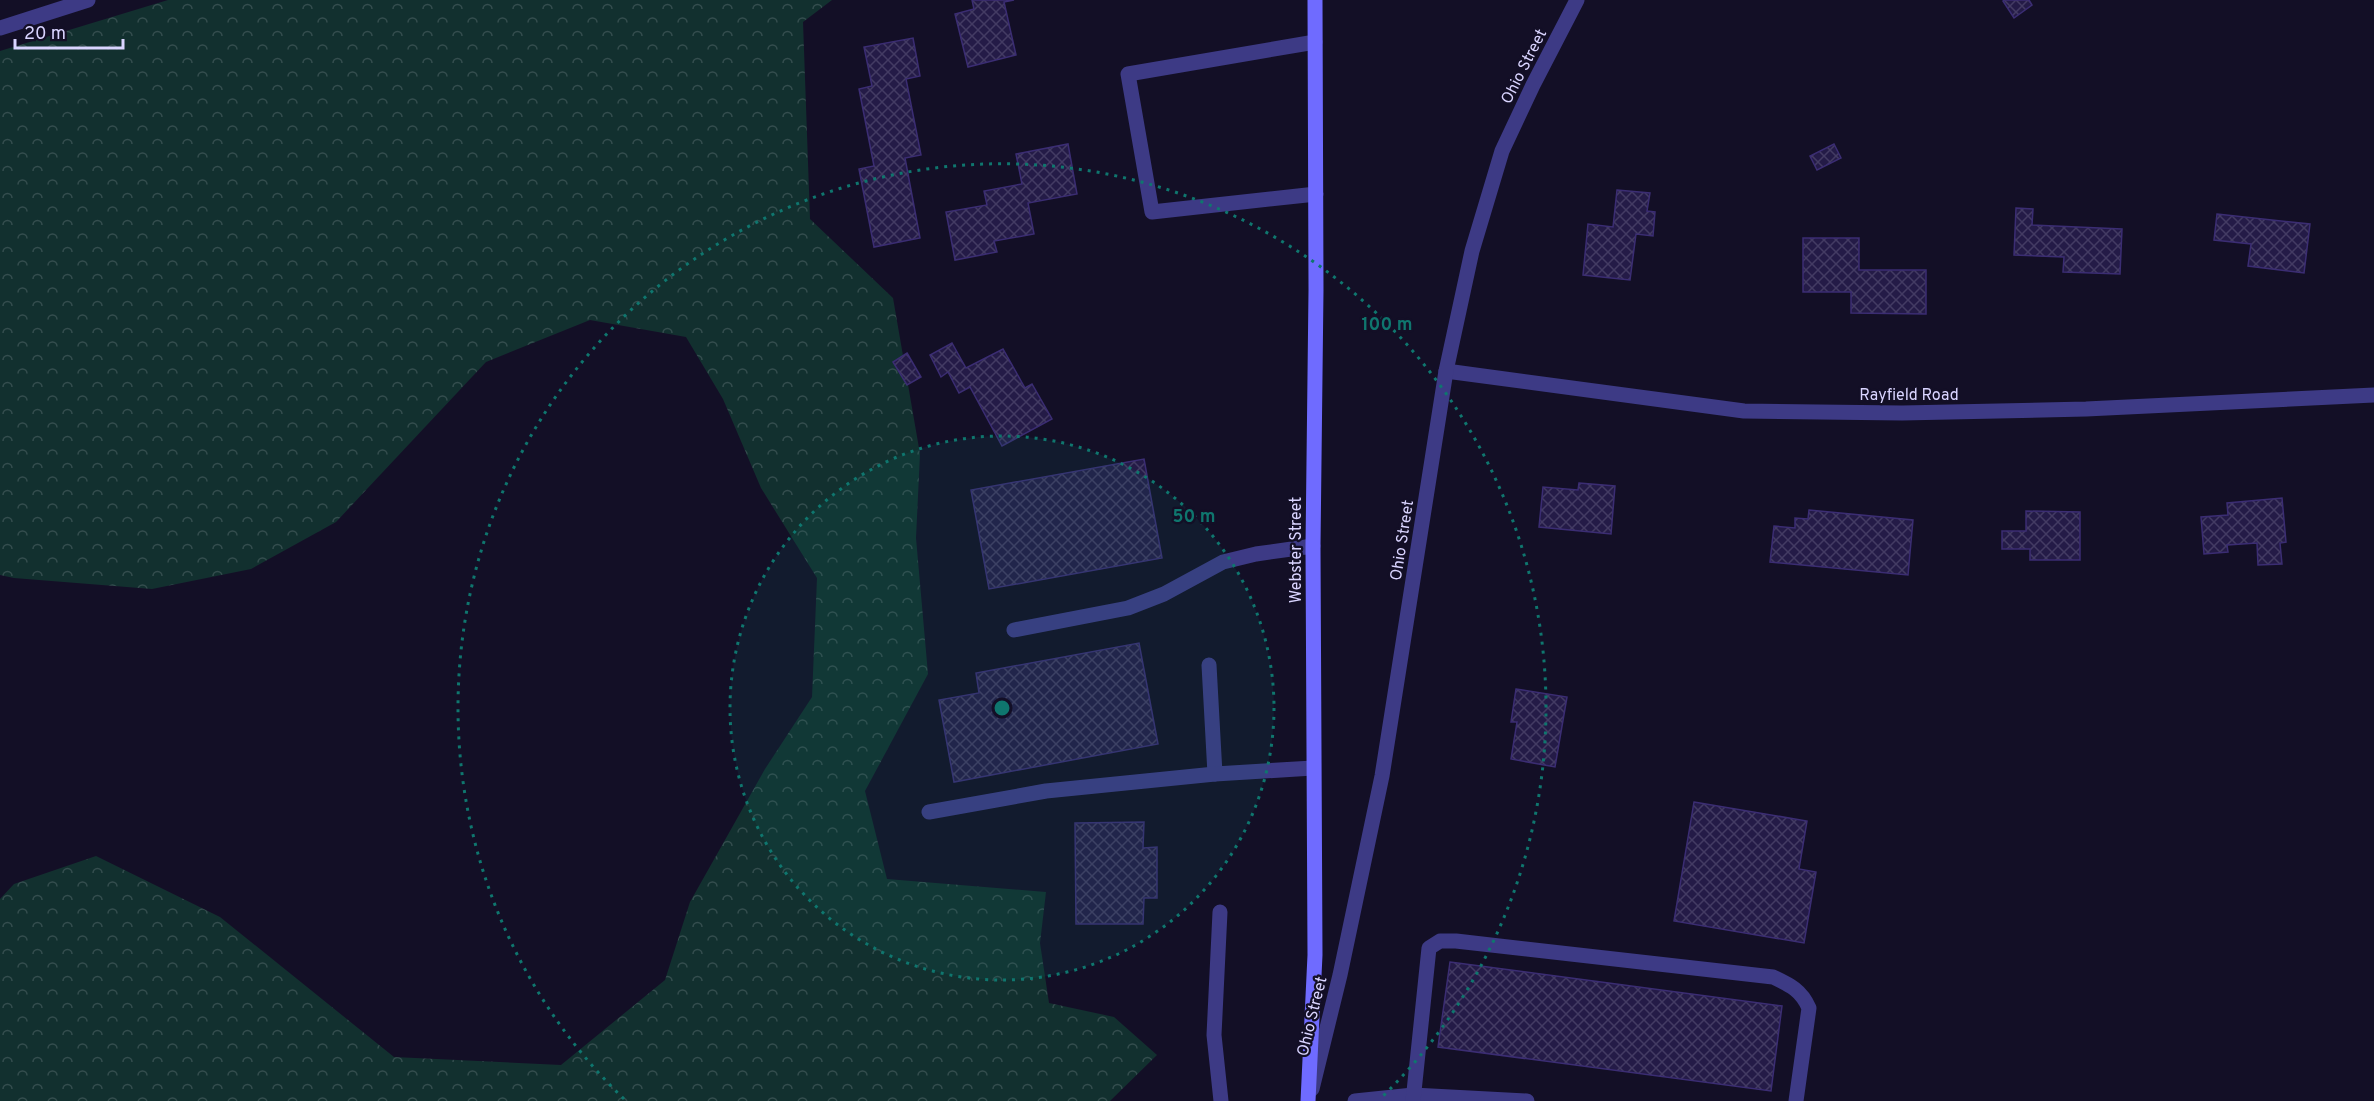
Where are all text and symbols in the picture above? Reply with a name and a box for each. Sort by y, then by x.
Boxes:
scale bar [15,12,123,50]
text: 20 m [24,23,66,46]
street label: Ohio Street [1497,26,1552,108]
text: 100 m [1361,314,1413,337]
street label: Rayfield Road [1859,386,1959,406]
street label: Webster Street [1287,497,1307,603]
street label: Ohio Street [1387,499,1419,582]
text: 50 m [1172,506,1216,529]
centre of rings [992,698,1012,718]
street label: Ohio Street [1293,975,1333,1058]

